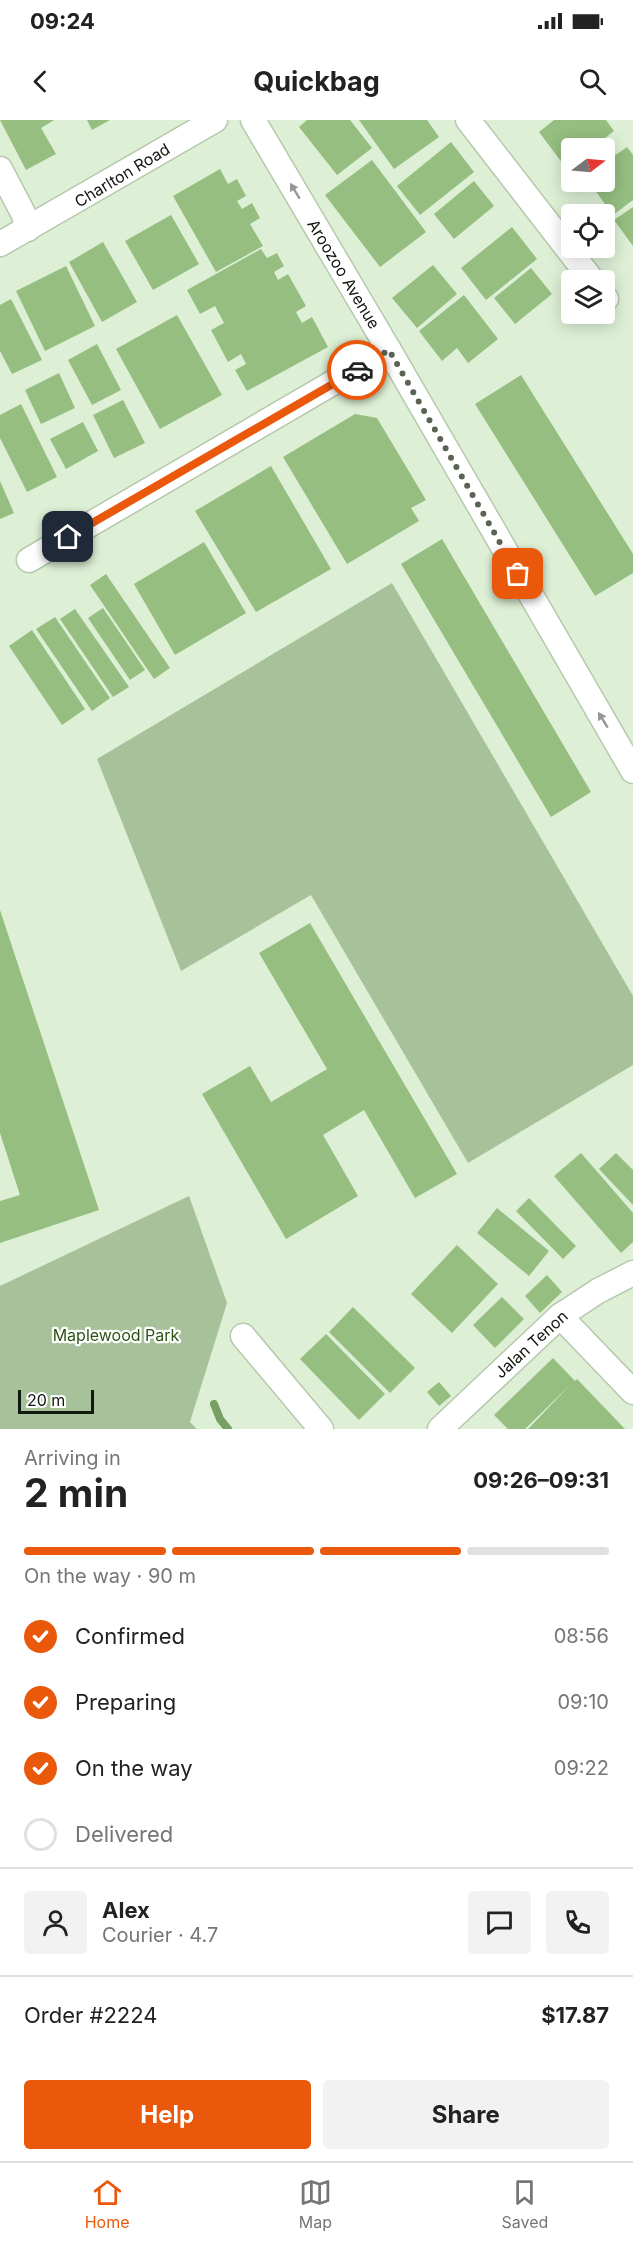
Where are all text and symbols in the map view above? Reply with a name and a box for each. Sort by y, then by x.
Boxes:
text: 09:24 [30,8,95,34]
icon: back [24,65,57,98]
text: Quickbag [253,65,380,98]
icon: search [576,65,609,98]
north arrow [561,138,615,192]
map controls [561,138,615,324]
street label: Charlton Road [71,139,173,211]
one-way arrow [290,182,300,199]
button: locate [561,204,615,258]
street label: Aroozoo Avenue [303,216,385,332]
button: layers [561,270,615,324]
courier [327,340,387,400]
icon: car [341,354,374,387]
pin [42,511,93,562]
icon: home [51,520,84,553]
pin [492,548,543,599]
icon: bag [501,557,534,590]
one-way arrow [597,712,608,728]
street label: Jalan Tenon [490,1306,572,1382]
park label: Maplewood Park [53,1325,180,1345]
scale bar [18,1387,94,1414]
text: 20 m [27,1390,65,1410]
text: Arriving in [24,1446,121,1470]
text: 09:26–09:31 [473,1467,609,1493]
text: 2 min [24,1469,128,1516]
text: On the way · 90 m [24,1564,196,1588]
icon: check [24,1620,57,1653]
text: Confirmed [75,1623,185,1649]
text: 08:56 [554,1624,609,1648]
icon: check [24,1686,57,1719]
text: Preparing [75,1689,176,1715]
text: 09:10 [557,1690,609,1714]
icon: check [24,1752,57,1785]
text: On the way [75,1755,193,1781]
text: 09:22 [554,1756,609,1780]
text: Delivered [75,1821,173,1847]
button: person [24,1891,87,1954]
button: chat [468,1891,531,1954]
button: phone [546,1891,609,1954]
text: Alex [102,1897,150,1923]
text: Courier · 4.7 [102,1923,218,1947]
text: Order #2224 [24,2002,158,2028]
text: $17.87 [541,2002,609,2028]
button: Help [24,2080,311,2149]
button: Share [323,2080,609,2149]
tab: Home [85,2176,130,2232]
tab: Map [299,2176,332,2232]
tab: Saved [501,2176,548,2232]

